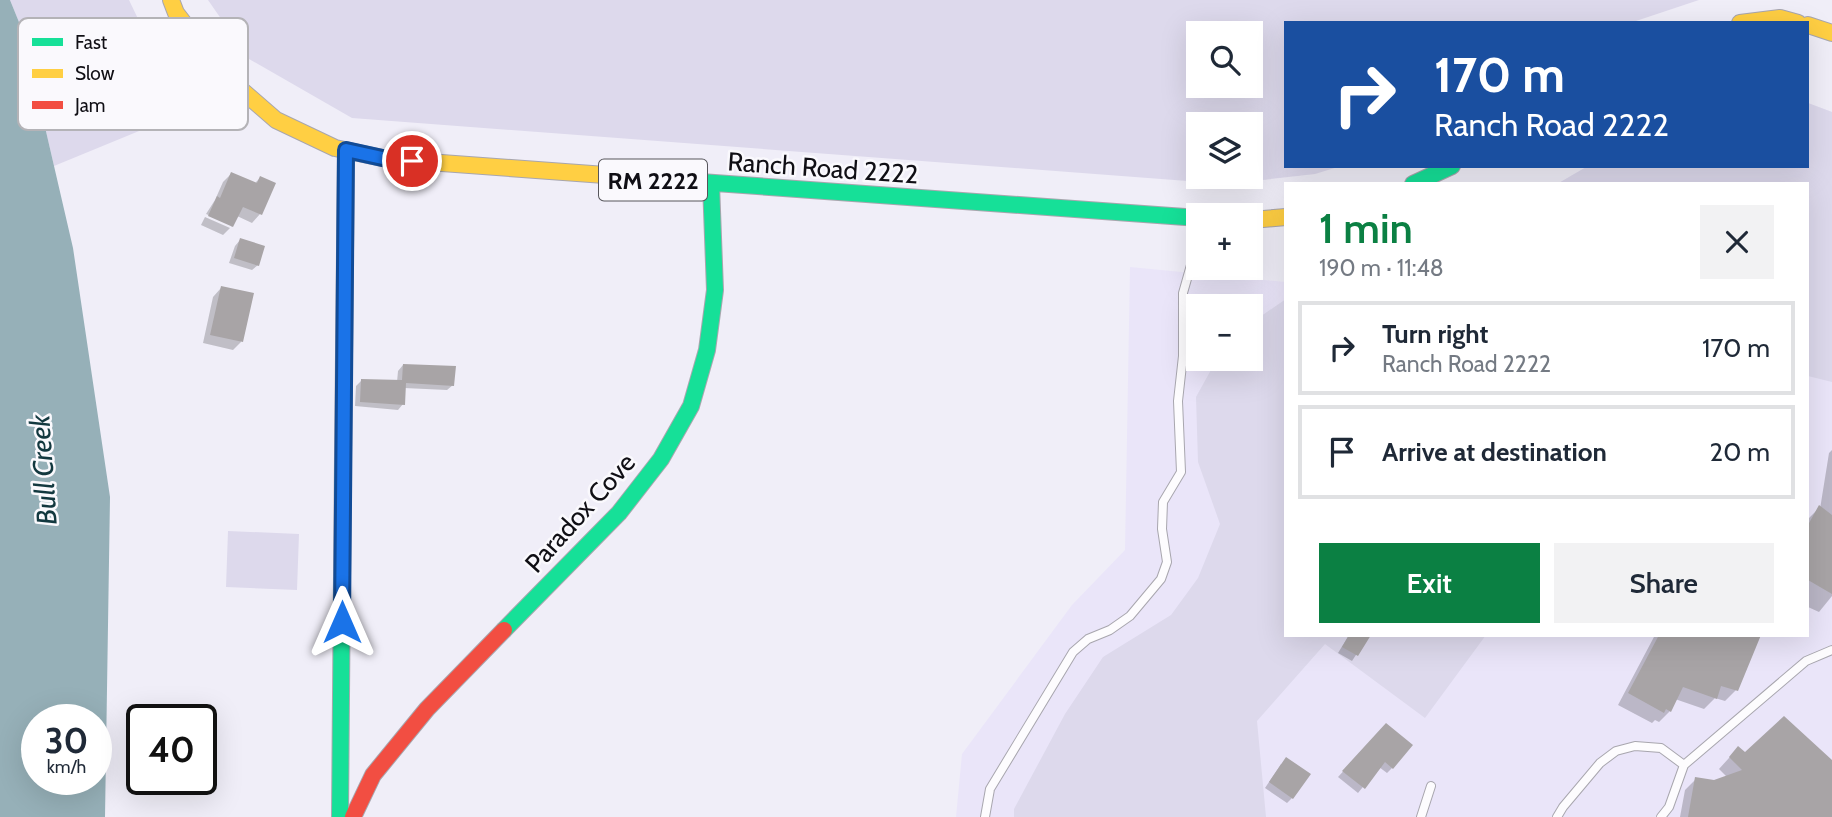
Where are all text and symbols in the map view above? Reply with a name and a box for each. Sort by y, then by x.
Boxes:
legend [18,18,248,130]
map controls [1186,21,1263,371]
button: search [1186,21,1263,98]
text: Fast [75,31,108,54]
text: 170 m [1434,45,1565,104]
icon: right [1319,49,1410,140]
text: Slow [75,62,115,85]
text: Jam [74,94,105,117]
text: Ranch Road 2222 [1434,105,1669,144]
button: layers [1186,112,1263,189]
pin [382,131,442,191]
icon: arrive [393,142,431,180]
street label: Ranch Road 2222 [727,145,919,191]
road number: RM 2222 [599,160,707,200]
text: 1 min [1319,202,1413,254]
button: + [1186,203,1263,280]
button: close [1700,205,1774,279]
text: 190 m · 11:48 [1319,254,1444,282]
button: − [1186,294,1263,371]
text: Turn right [1382,318,1488,350]
icon: right [1323,329,1361,367]
text: 170 m [1702,332,1770,364]
text: Ranch Road 2222 [1382,350,1551,378]
water label: Bull Creek [22,413,64,526]
icon: arrive [1323,433,1361,471]
text: Arrive at destination [1382,436,1607,468]
text: 20 m [1710,436,1770,468]
street label: Paradox Cove [518,447,642,579]
button: Exit [1319,543,1540,623]
button: Share [1554,543,1774,623]
position arrow [305,585,379,659]
speed limit sign: 40 [126,704,217,795]
text: 30 [45,719,88,762]
text: km/h [47,756,86,778]

